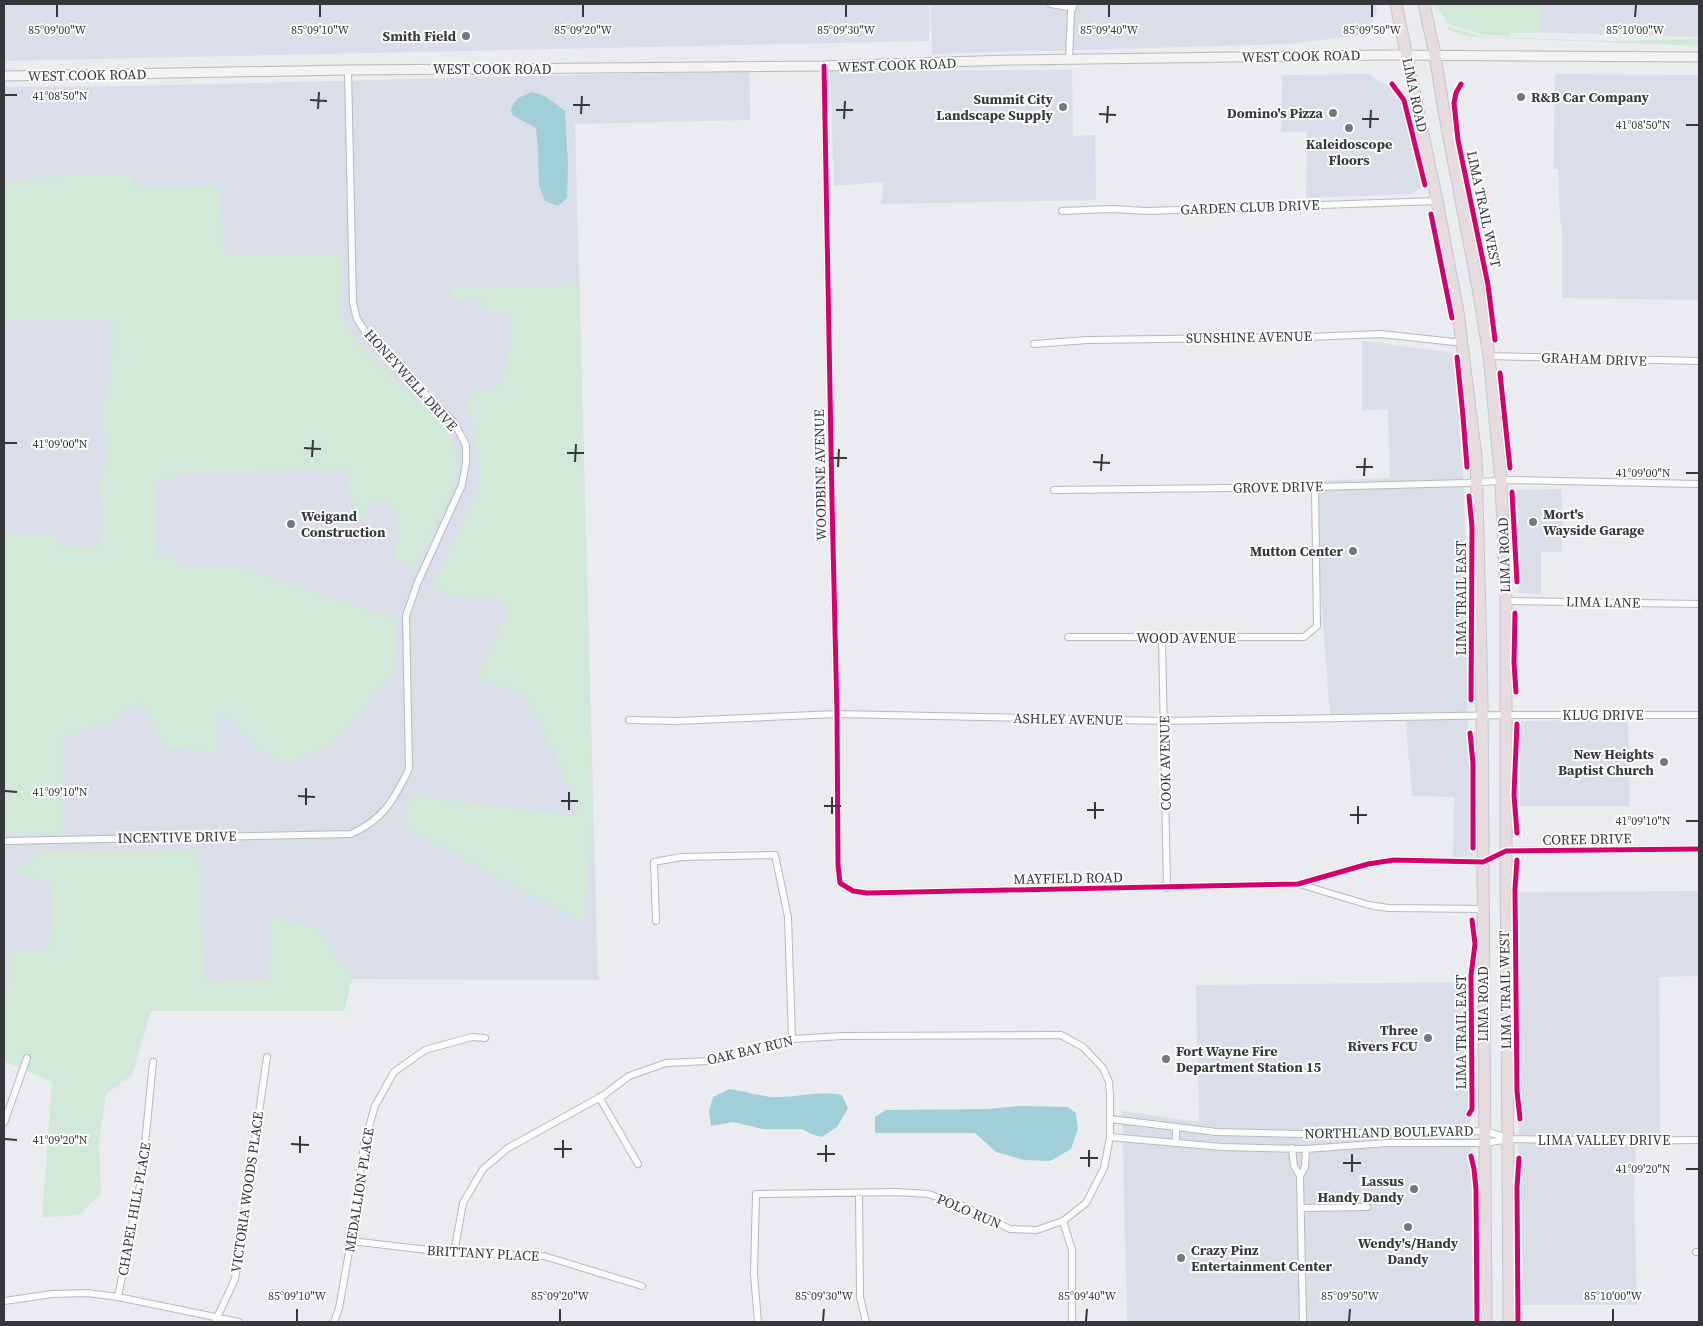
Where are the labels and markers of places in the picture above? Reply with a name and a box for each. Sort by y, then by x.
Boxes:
place label: Smith Field [383,26,457,46]
marker: Smith Field [460,30,472,42]
place label: R&B Car Company [1531,87,1650,107]
place label: Summit City Landscape Supply [936,89,1054,125]
marker: R&B Car Company [1515,91,1527,103]
marker: Summit City Landscape Supply [1057,101,1069,113]
place label: Domino's Pizza [1227,103,1324,123]
marker: Domino's Pizza [1327,107,1339,119]
marker: Kaleidoscope Floors [1343,122,1355,134]
place label: Kaleidoscope Floors [1306,134,1392,170]
place label: Mort's Wayside Garage [1543,504,1644,540]
place label: Weigand Construction [301,506,386,542]
marker: Mort's Wayside Garage [1527,516,1539,528]
marker: Weigand Construction [285,518,297,530]
place label: Mutton Center [1250,541,1343,561]
marker: Mutton Center [1347,545,1359,557]
place label: New Heights Baptist Church [1558,744,1655,780]
marker: New Heights Baptist Church [1658,756,1670,768]
place label: Three Rivers FCU [1347,1020,1418,1056]
marker: Three Rivers FCU [1422,1032,1434,1044]
place label: Fort Wayne Fire Department Station 15 [1176,1041,1321,1077]
marker: Fort Wayne Fire Department Station 15 [1160,1053,1172,1065]
place label: Lassus Handy Dandy [1318,1171,1405,1207]
marker: Lassus Handy Dandy [1408,1183,1420,1195]
marker: Wendy's/Handy Dandy [1402,1221,1414,1233]
place label: Wendy's/Handy Dandy [1358,1233,1459,1269]
place label: Crazy Pinz Entertainment Center [1191,1240,1333,1276]
marker: Crazy Pinz Entertainment Center [1175,1252,1187,1264]

